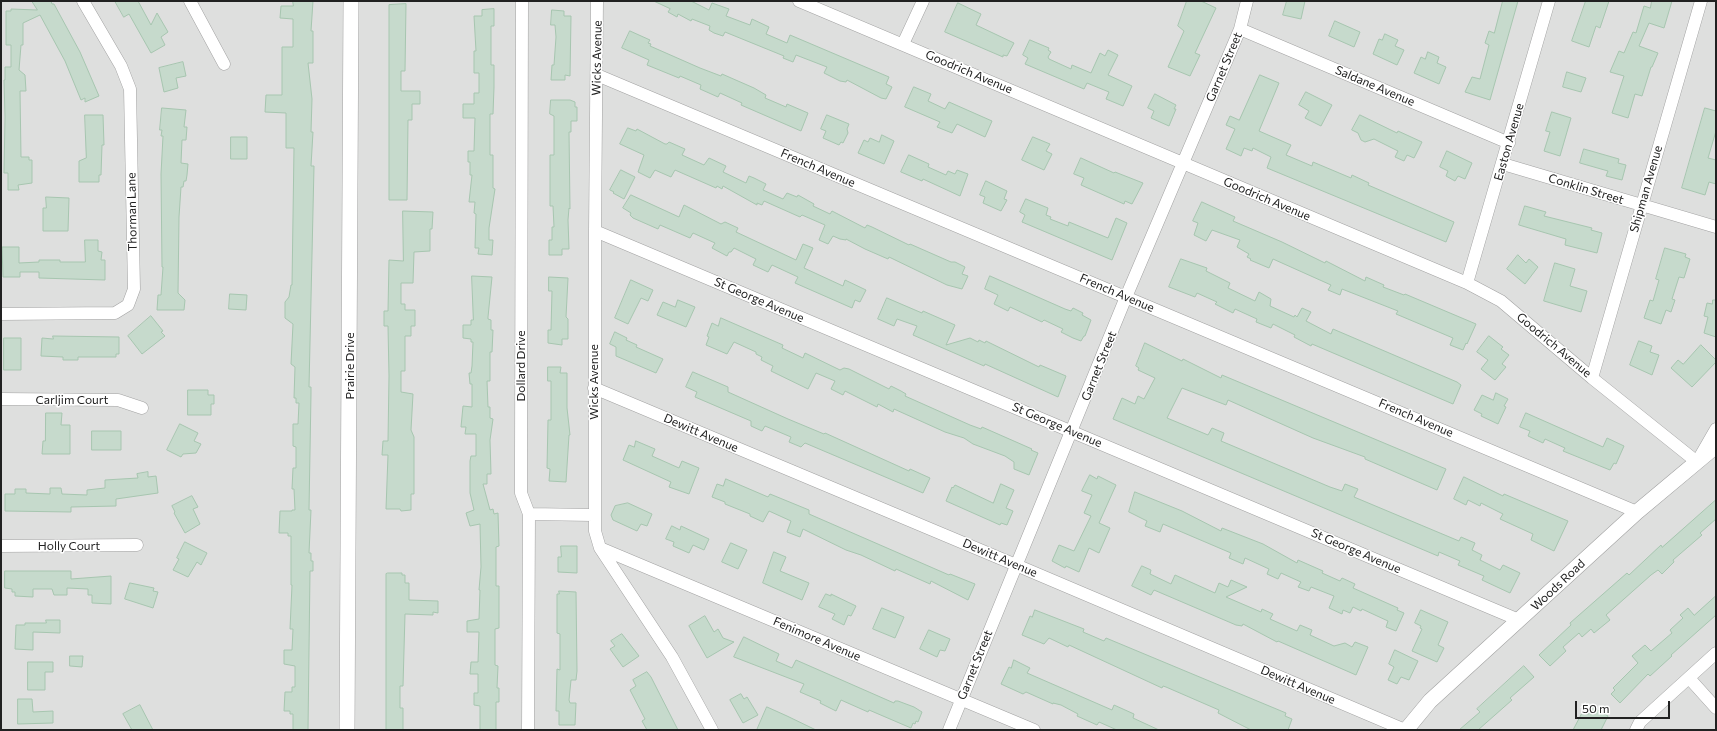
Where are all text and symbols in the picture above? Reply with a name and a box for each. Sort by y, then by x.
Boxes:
street label: Wicks Avenue [589,20,605,96]
street label: Garnet Street [1203,30,1245,104]
street label: Goodrich Avenue [923,47,1015,97]
street label: Saldane Avenue [1333,63,1417,109]
street label: Easton Avenue [1491,102,1527,182]
street label: Shipman Avenue [1627,144,1665,234]
street label: French Avenue [779,146,857,190]
street label: Conklin Street [1547,171,1625,207]
street label: Thorman Lane [124,172,140,252]
street label: Goodrich Avenue [1221,174,1313,224]
street label: French Avenue [1078,271,1156,315]
street label: St George Avenue [712,275,806,325]
street label: Goodrich Avenue [1514,310,1594,380]
street label: Garnet Street [1078,329,1120,403]
street label: Dollard Drive [514,330,528,402]
street label: Prairie Drive [343,332,357,400]
street label: Wicks Avenue [587,344,601,420]
street label: Carljim Court [35,393,109,407]
street label: French Avenue [1377,396,1455,440]
street label: St George Avenue [1010,400,1104,450]
street label: Dewitt Avenue [661,411,741,455]
street label: St George Avenue [1309,526,1403,576]
street label: Dewitt Avenue [960,536,1040,580]
street label: Holly Court [38,539,100,553]
street label: Woods Road [1528,556,1588,614]
street label: Fenimore Avenue [771,614,863,664]
street label: Garnet Street [954,628,996,702]
street label: Dewitt Avenue [1258,663,1338,707]
scale bar [1577,693,1672,719]
text: 50 m [1582,701,1610,715]

